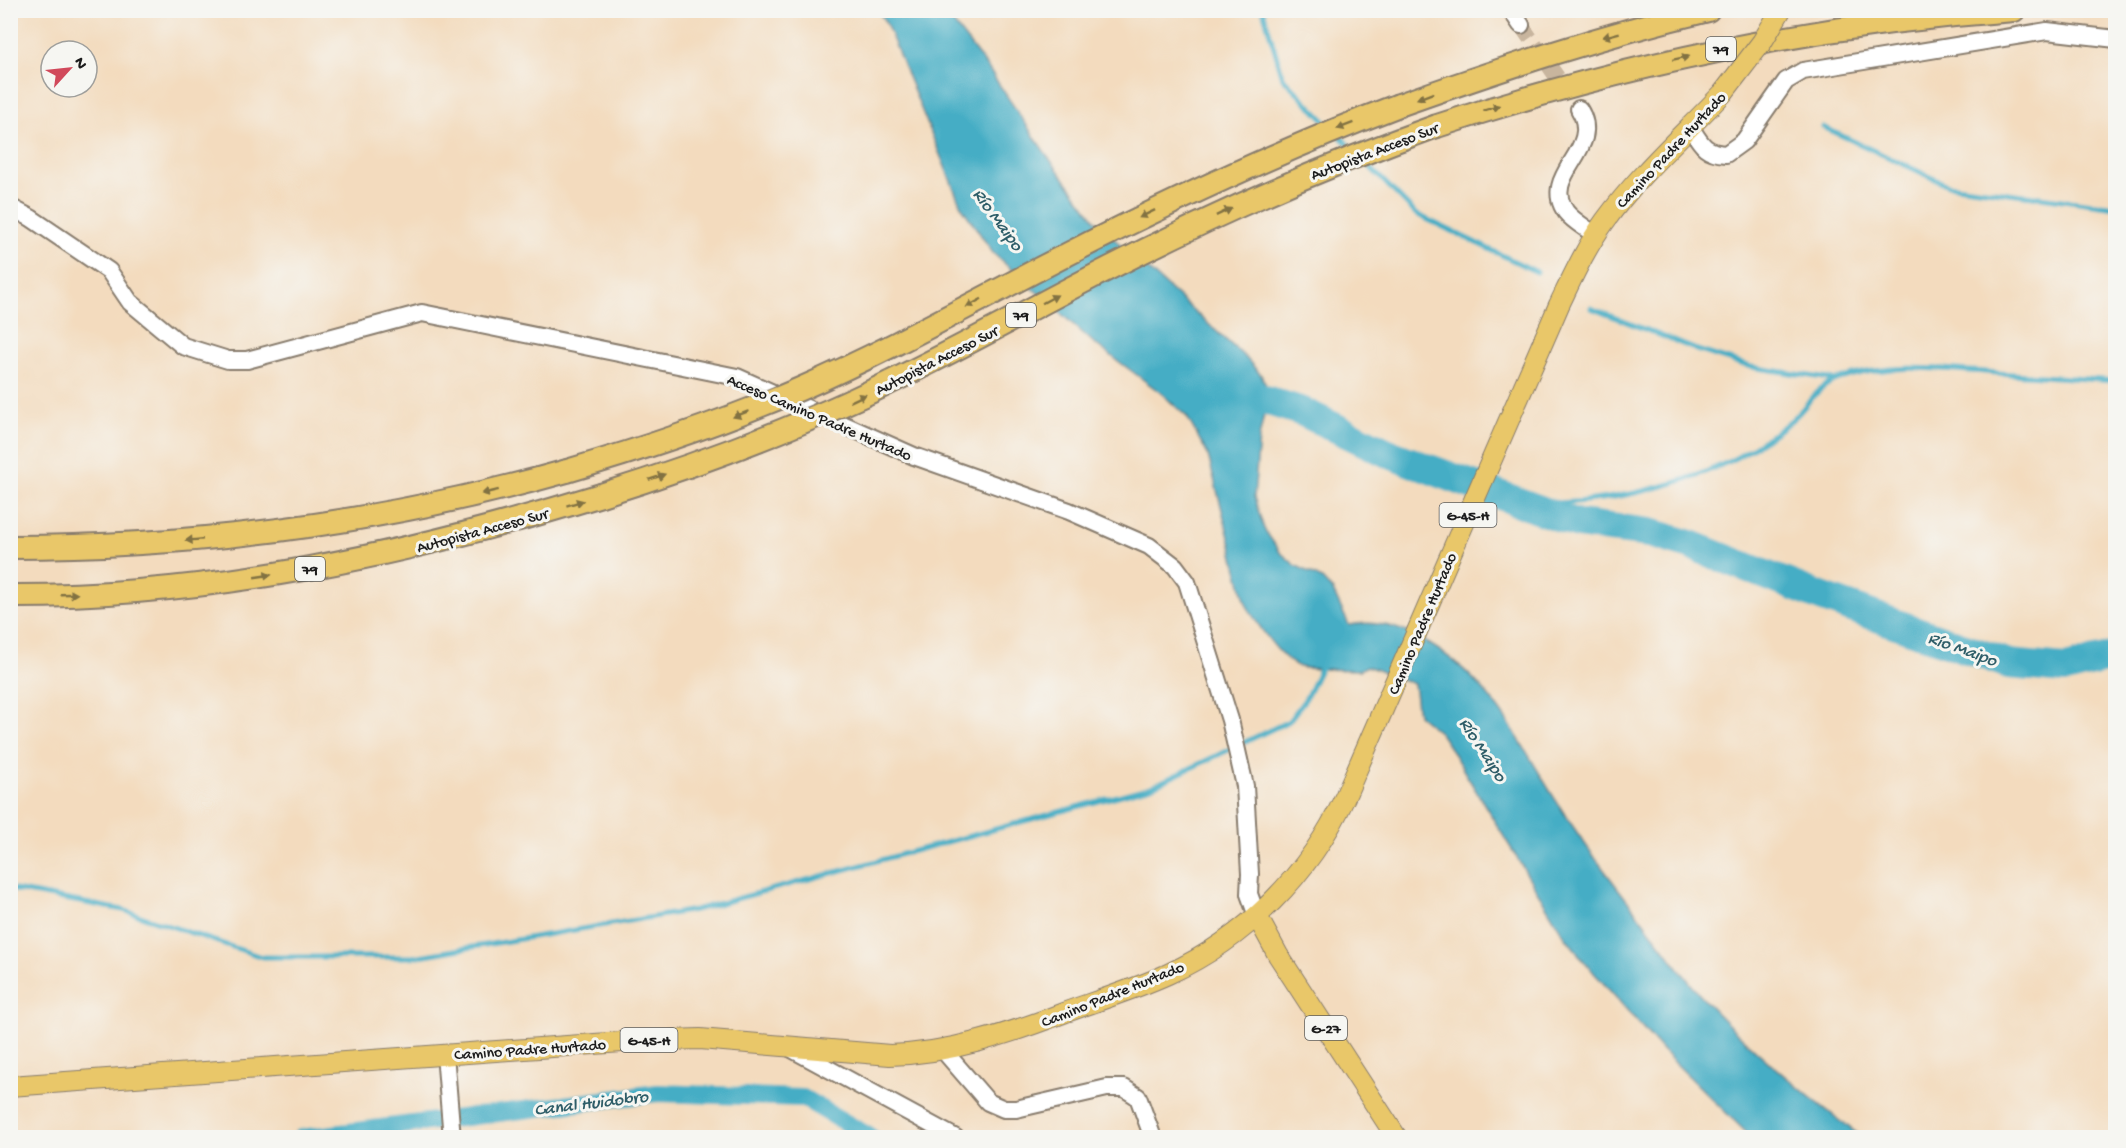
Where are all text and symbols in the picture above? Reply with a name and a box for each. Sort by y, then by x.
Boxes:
one-way arrow [1602,31,1620,41]
road number: 79 [1706,37,1736,61]
north arrow [39,39,99,99]
one-way arrow [1671,52,1690,62]
text: N [68,55,90,73]
street label: Camino Padre Hurtado [1614,89,1731,214]
one-way arrow [1416,91,1434,101]
one-way arrow [1483,103,1501,112]
street label: Autopista Acceso Sur [1309,120,1443,186]
one-way arrow [1336,122,1354,131]
water label: Río Maipo [967,185,1027,256]
one-way arrow [1216,208,1233,217]
one-way arrow [1139,209,1156,219]
one-way arrow [1041,295,1058,304]
one-way arrow [965,298,982,308]
road number: 79 [1006,303,1036,327]
street label: Autopista Acceso Sur [873,322,1003,401]
street label: Acceso Camino Padre Hurtado [723,372,914,467]
one-way arrow [849,393,866,402]
one-way arrow [732,410,750,419]
one-way arrow [648,472,666,482]
one-way arrow [481,487,499,497]
one-way arrow [566,498,584,507]
road number: G-45-H [1440,503,1496,527]
street label: Autopista Acceso Sur [415,505,552,559]
one-way arrow [185,536,204,545]
street label: Camino Padre Hurtado [1386,551,1463,698]
road number: 79 [295,557,325,581]
one-way arrow [254,571,273,581]
one-way arrow [59,590,78,599]
water label: Río Maipo [1925,628,2000,673]
water label: Río Maipo [1454,715,1511,787]
street label: Camino Padre Hurtado [1039,959,1187,1034]
road number: G-27 [1305,1016,1347,1040]
road number: G-45-H [620,1028,678,1052]
street label: Camino Padre Hurtado [454,1037,607,1066]
water label: Canal Huidobro [533,1087,650,1122]

